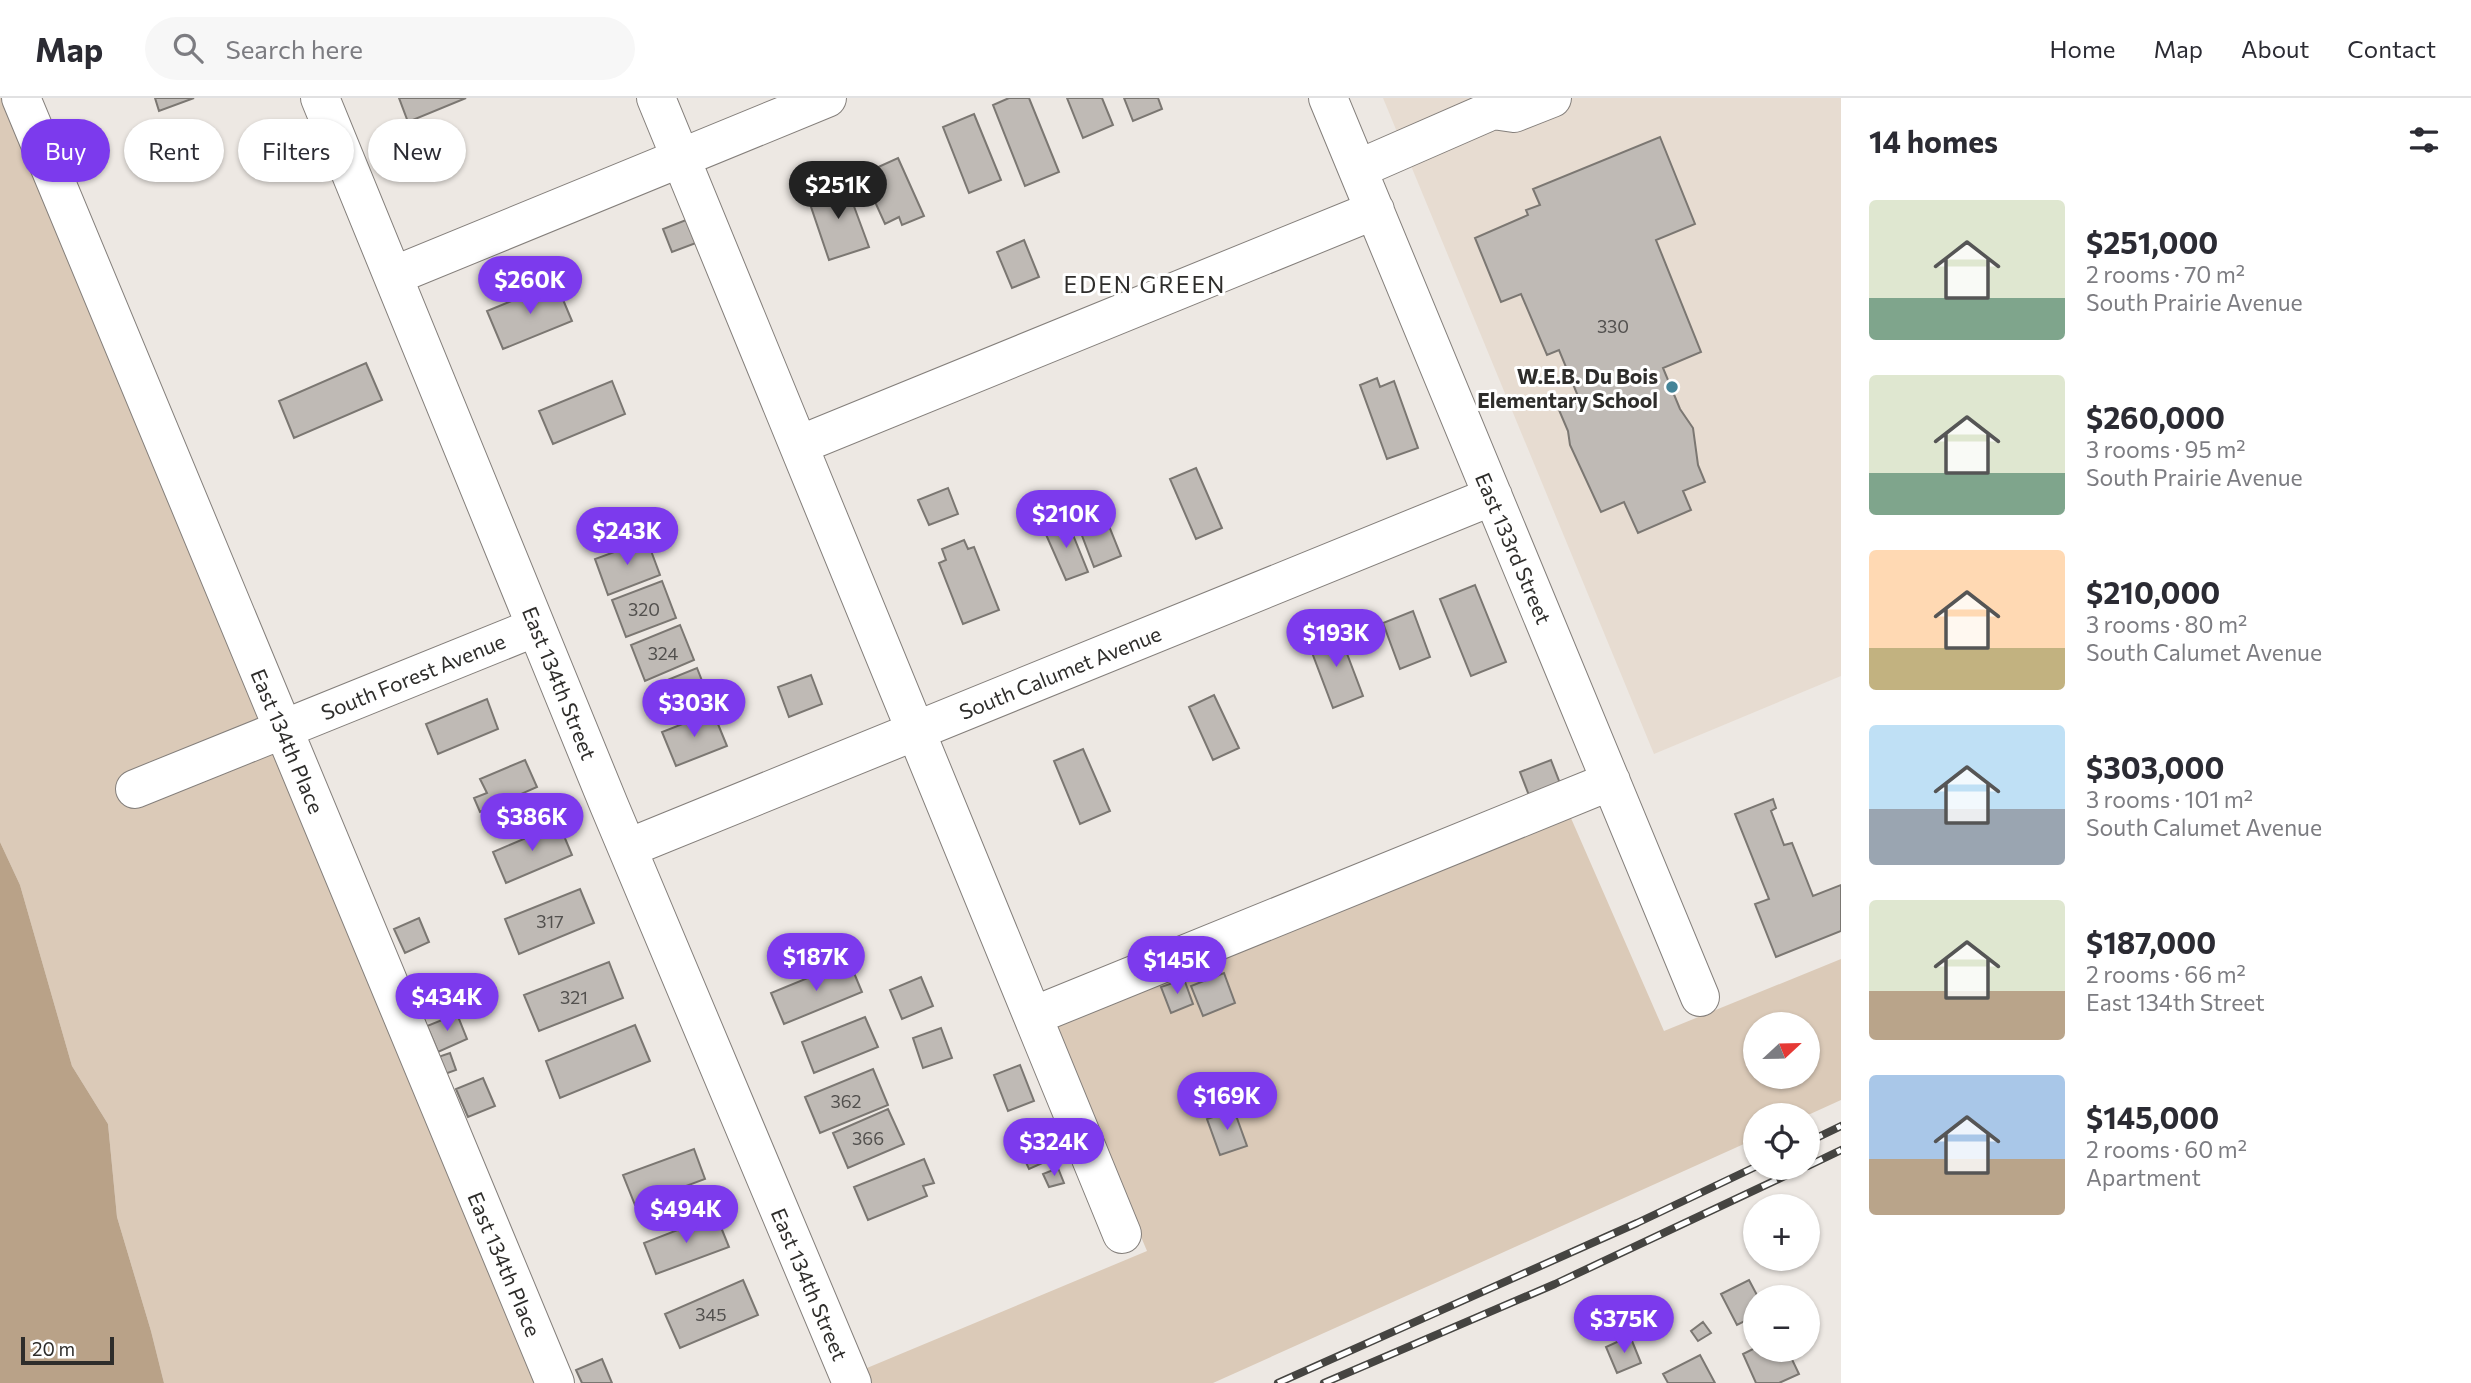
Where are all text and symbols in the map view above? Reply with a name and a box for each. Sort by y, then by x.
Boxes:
search box [145,17,635,80]
text: Map [35,28,103,69]
icon: search [169,29,207,67]
text: Search here [225,33,363,64]
text: Home [2050,34,2116,63]
text: Map [2154,34,2203,63]
text: About [2241,34,2309,63]
text: Contact [2347,34,2436,63]
chip: Buy [21,119,110,182]
chip: Rent [124,119,224,182]
chip: Filters [238,119,354,182]
chip: New [368,119,466,182]
icon: filters [2405,121,2443,159]
text: 14 homes [1869,122,1998,159]
pin: $251K [789,162,887,221]
text: $251K [805,170,871,198]
text: $251,000 [2086,223,2218,260]
icon: home [1925,228,2009,312]
pin: $260K [481,256,579,316]
text: 2 rooms · 70 m² [2086,260,2245,288]
text: $260K [494,265,566,293]
district label: EDEN GREEN [1064,270,1226,298]
text: South Prairie Avenue [2086,288,2303,316]
house number: 330 [1597,315,1629,337]
place label: W.E.B. Du Bois Elementary School [1477,363,1658,412]
marker: W.E.B. Du Bois Elementary School [1664,379,1680,395]
text: $260,000 [2086,398,2225,435]
icon: home [1925,403,2009,487]
text: 3 rooms · 95 m² [2086,435,2245,463]
text: South Prairie Avenue [2086,463,2303,491]
street label: East 133rd Street [1471,469,1557,627]
pin: $210K [1017,490,1115,550]
text: $210K [1032,499,1100,527]
pin: $243K [578,508,676,567]
text: $243K [592,516,662,544]
text: $210,000 [2086,573,2220,610]
icon: home [1925,578,2009,662]
house number: 320 [628,598,660,620]
street label: East 134th Street [518,603,602,763]
pin: $193K [1287,610,1385,669]
text: 3 rooms · 80 m² [2086,610,2247,638]
text: $193K [1302,618,1370,646]
street label: South Calumet Avenue [955,620,1165,724]
street label: South Forest Avenue [317,628,509,724]
text: South Calumet Avenue [2086,638,2322,666]
house number: 324 [648,642,679,664]
street label: East 134th Place [246,665,330,817]
pin: $303K [645,680,743,739]
text: $303K [658,688,730,716]
text: $303,000 [2086,748,2224,785]
icon: home [1925,753,2009,837]
text: 3 rooms · 101 m² [2086,785,2253,813]
pin: $386K [483,794,581,853]
text: $386K [496,802,568,830]
text: South Calumet Avenue [2086,813,2322,841]
house number: 317 [536,910,564,932]
text: $187,000 [2086,923,2216,960]
icon: home [1925,928,2009,1012]
pin: $187K [767,934,865,993]
pin: $145K [1128,936,1226,996]
text: $187K [783,942,849,970]
text: $145K [1143,945,1211,973]
text: 2 rooms · 66 m² [2086,960,2246,988]
pin: $434K [398,974,496,1033]
text: $434K [412,982,482,1010]
house number: 321 [560,986,588,1008]
text: East 134th Street [2086,988,2265,1016]
north arrow [1743,1012,1820,1088]
map controls [1743,1012,1820,1362]
pin: $169K [1178,1072,1276,1132]
text: $169K [1193,1081,1261,1109]
house number: 362 [830,1090,862,1112]
text: $145,000 [2086,1098,2219,1135]
button: locate [1743,1103,1820,1180]
icon: home [1925,1103,2009,1187]
pin: $324K [1005,1118,1103,1178]
house number: 366 [852,1127,884,1149]
text: $324K [1019,1127,1089,1155]
text: 2 rooms · 60 m² [2086,1135,2247,1163]
text: Apartment [2086,1163,2201,1191]
pin: $494K [637,1186,735,1245]
street label: East 134th Place [463,1188,547,1340]
text: $494K [650,1194,722,1222]
button: + [1743,1194,1820,1271]
street label: East 134th Street [767,1204,853,1364]
button: − [1743,1285,1820,1362]
pin: $375K [1575,1296,1673,1355]
house number: 345 [695,1303,727,1325]
text: $375K [1590,1304,1658,1332]
scale bar [21,1334,114,1366]
text: 20 m [32,1337,75,1360]

